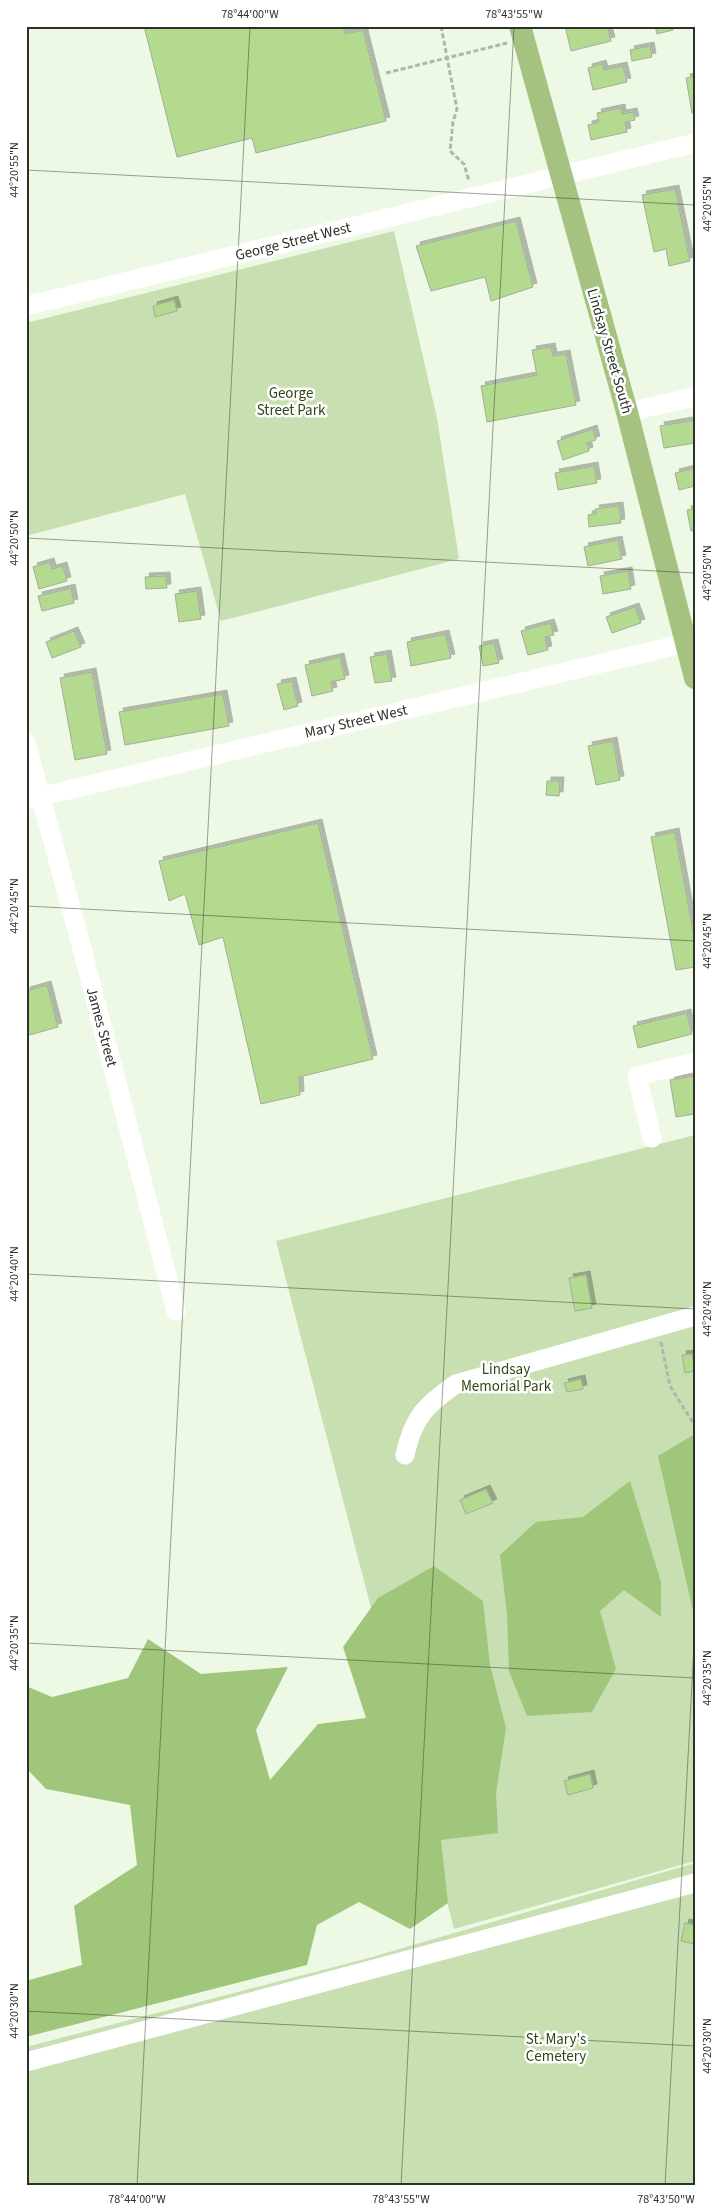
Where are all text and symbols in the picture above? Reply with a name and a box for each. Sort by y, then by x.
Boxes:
text: 78°44'00"W [221,6,279,23]
text: 78°43'55"W [485,6,543,23]
text: 44°20'55"N [6,142,23,198]
text: 44°20'55"N [699,176,716,232]
street label: George Street West [233,217,353,266]
street label: Lindsay Street South [582,286,637,416]
park label: George Street Park [257,383,326,421]
text: 44°20'50"N [6,510,23,566]
text: 44°20'50"N [699,545,716,601]
street label: Mary Street West [303,699,410,744]
text: 44°20'45"N [6,878,23,934]
text: 44°20'45"N [699,913,716,969]
street label: James Street [81,985,122,1069]
text: 44°20'40"N [6,1246,23,1302]
text: 44°20'40"N [699,1281,716,1337]
park label: Lindsay Memorial Park [461,1359,552,1397]
text: 44°20'35"N [6,1615,23,1671]
text: 44°20'35"N [699,1650,716,1706]
text: 44°20'30"N [6,1983,23,2039]
text: 44°20'30"N [699,2018,716,2074]
park label: St. Mary's Cemetery [526,2029,586,2067]
text: 78°44'00"W [108,2191,166,2208]
text: 78°43'55"W [372,2191,430,2208]
text: 78°43'50"W [637,2191,695,2208]

